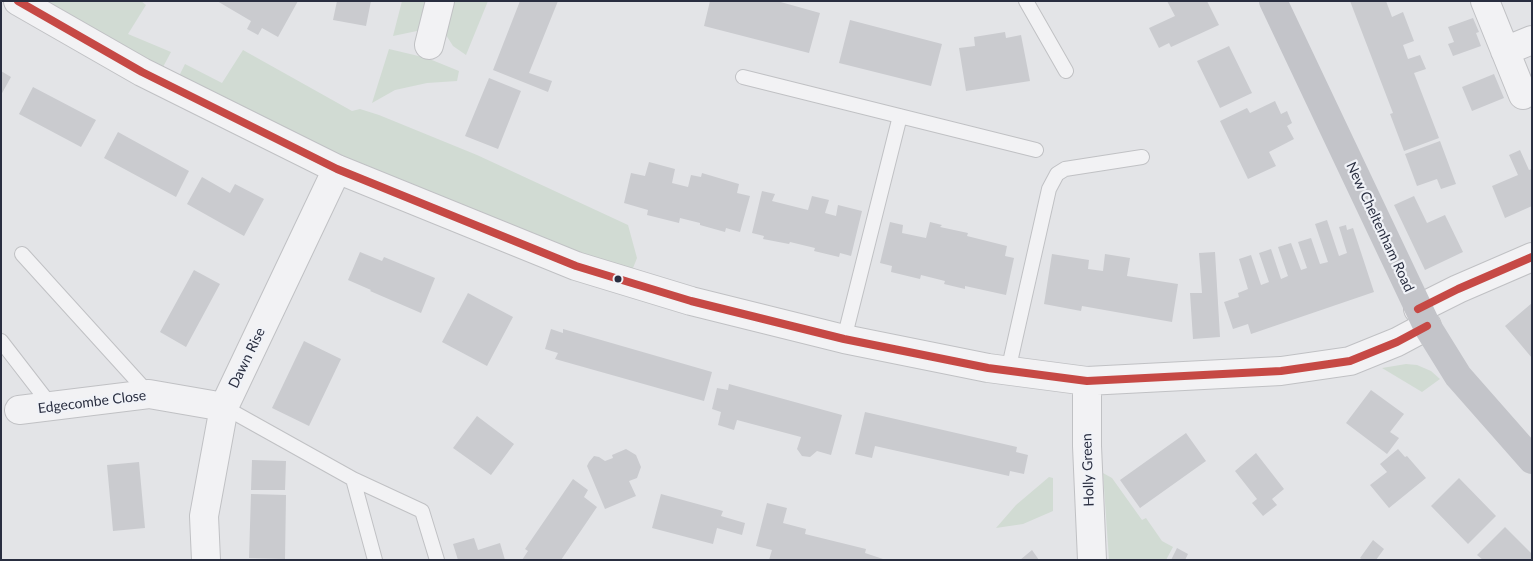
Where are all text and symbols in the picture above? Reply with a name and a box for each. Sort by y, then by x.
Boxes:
street label: New Cheltenham Road [1343,159,1417,295]
unlabelled marker [613,274,623,284]
street label: Dawn Rise [225,325,269,391]
street label: Edgecombe Close [37,387,147,417]
street label: Holly Green [1078,433,1098,507]

